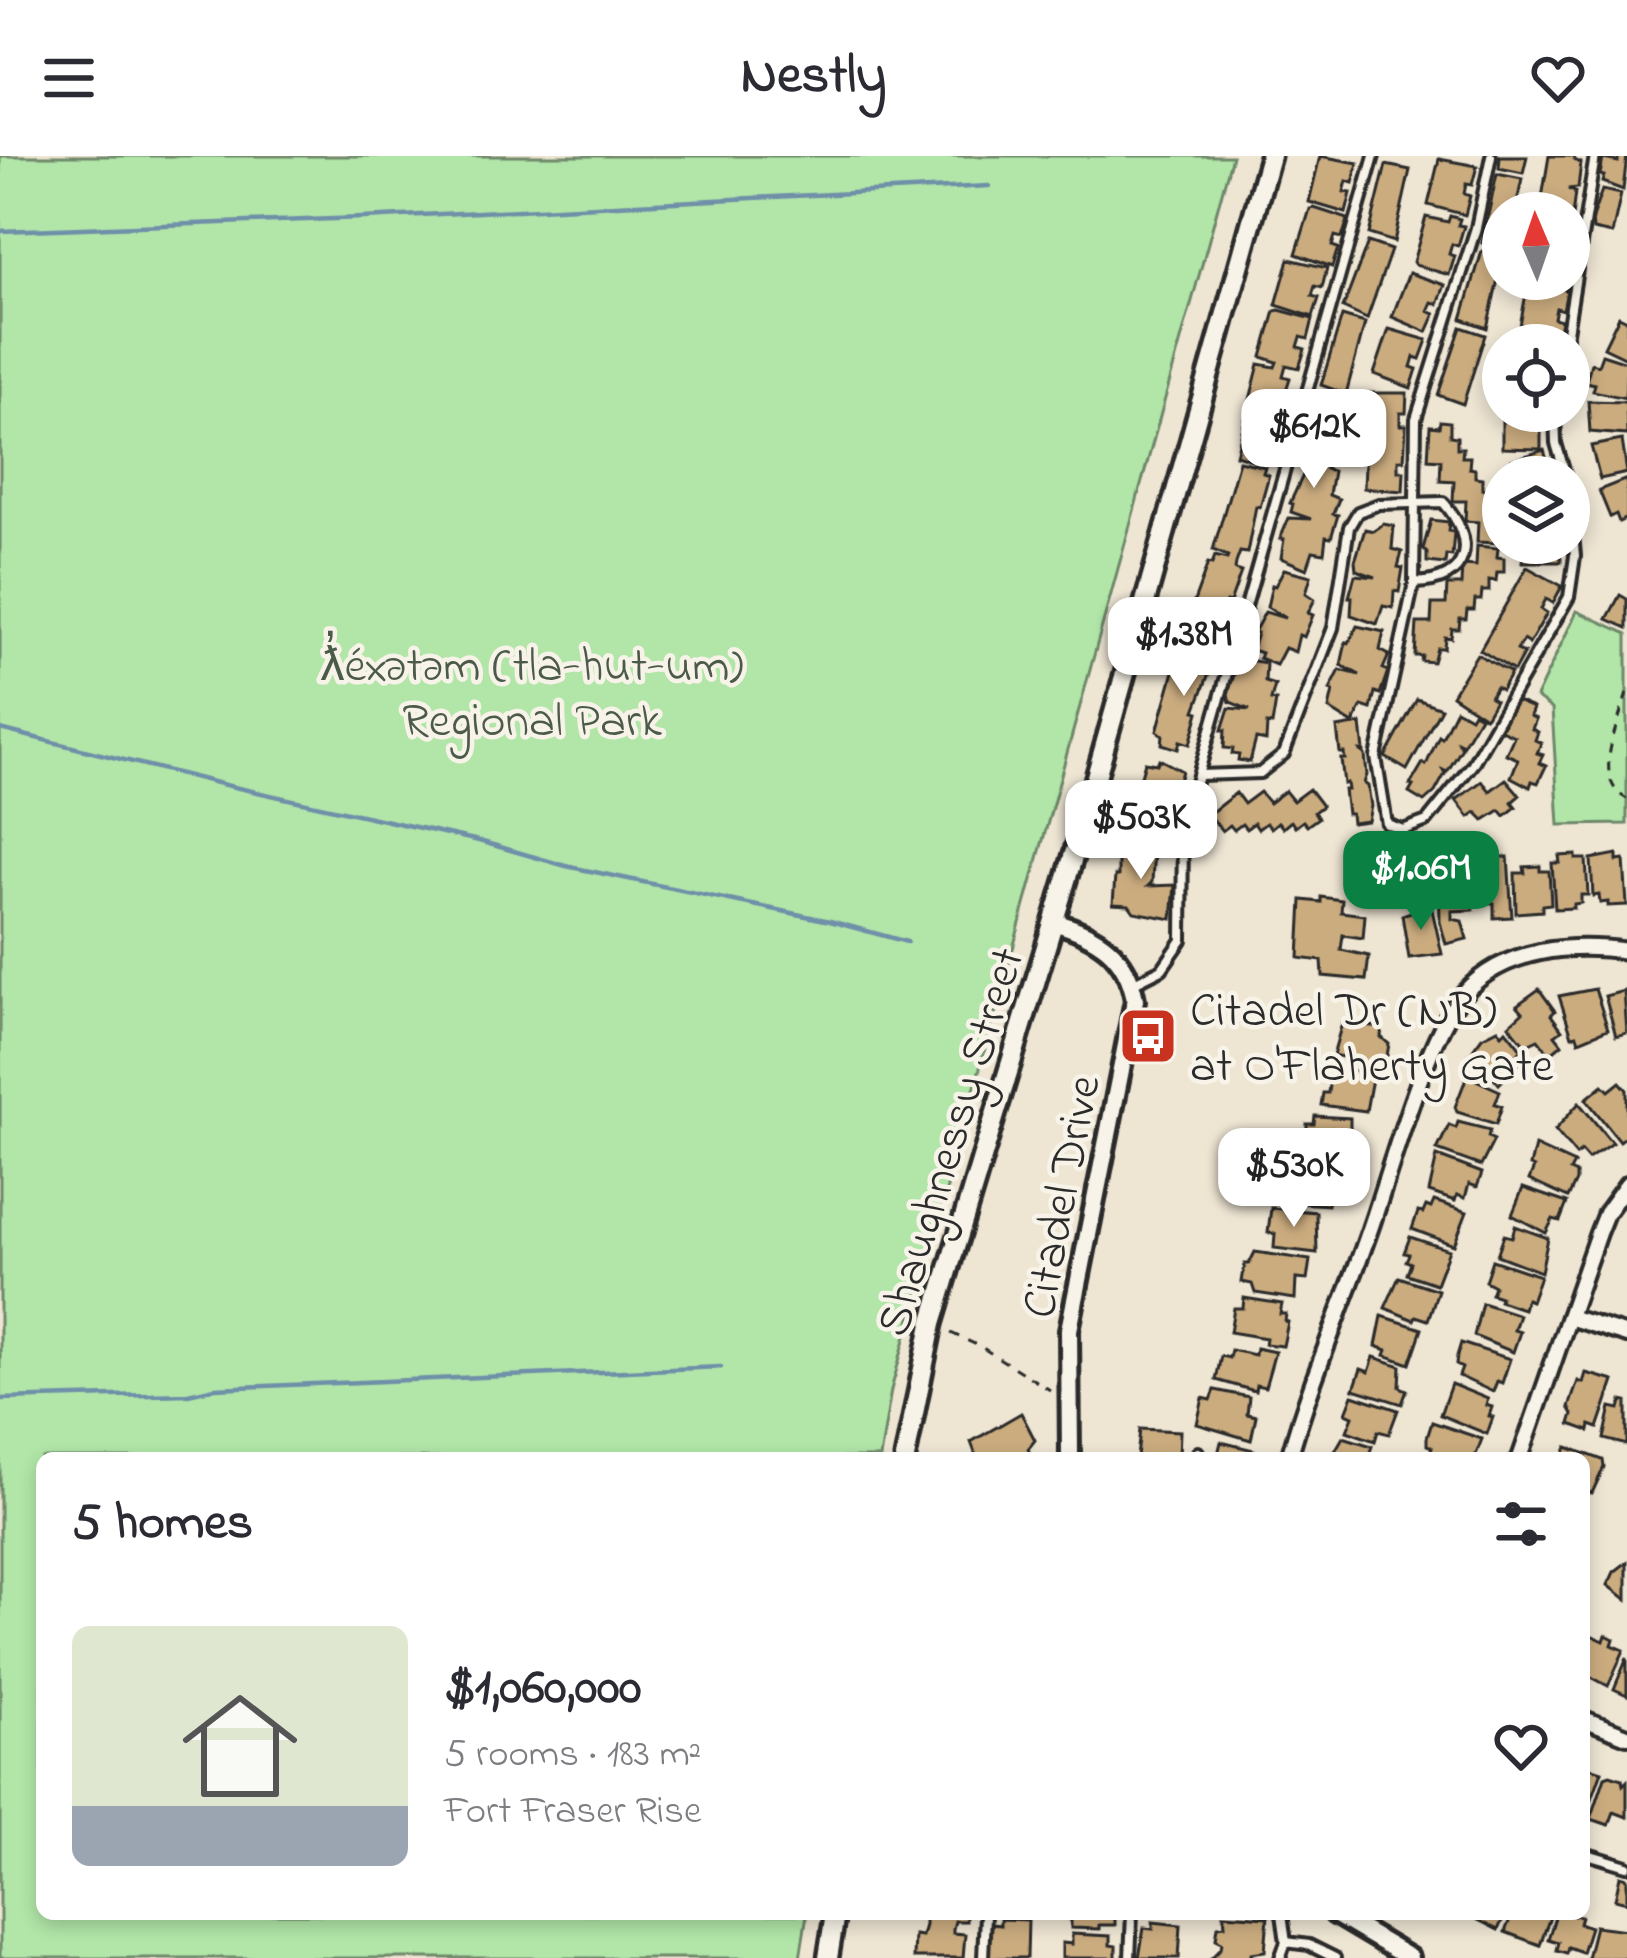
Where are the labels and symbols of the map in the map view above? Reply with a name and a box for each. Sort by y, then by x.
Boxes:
north arrow [1482,192,1590,300]
pin: $612K [1230,389,1398,491]
pin: $1.38M [1086,597,1282,699]
park label: ƛ̓éxətəm (tla-hut-um) Regional Park [320,630,744,759]
pin: $503K [1057,780,1225,882]
pin: $1.06M [1323,831,1519,933]
street label: Shaughnessy Street [860,940,1046,1346]
place label: Citadel Dr (NB) at O'Flaherty Gate [1190,978,1554,1103]
bus stop icon: Citadel Dr (NB) at O'Flaherty Gate [1117,1005,1179,1067]
street label: Citadel Drive [1006,1069,1122,1324]
pin: $530K [1210,1128,1378,1230]

